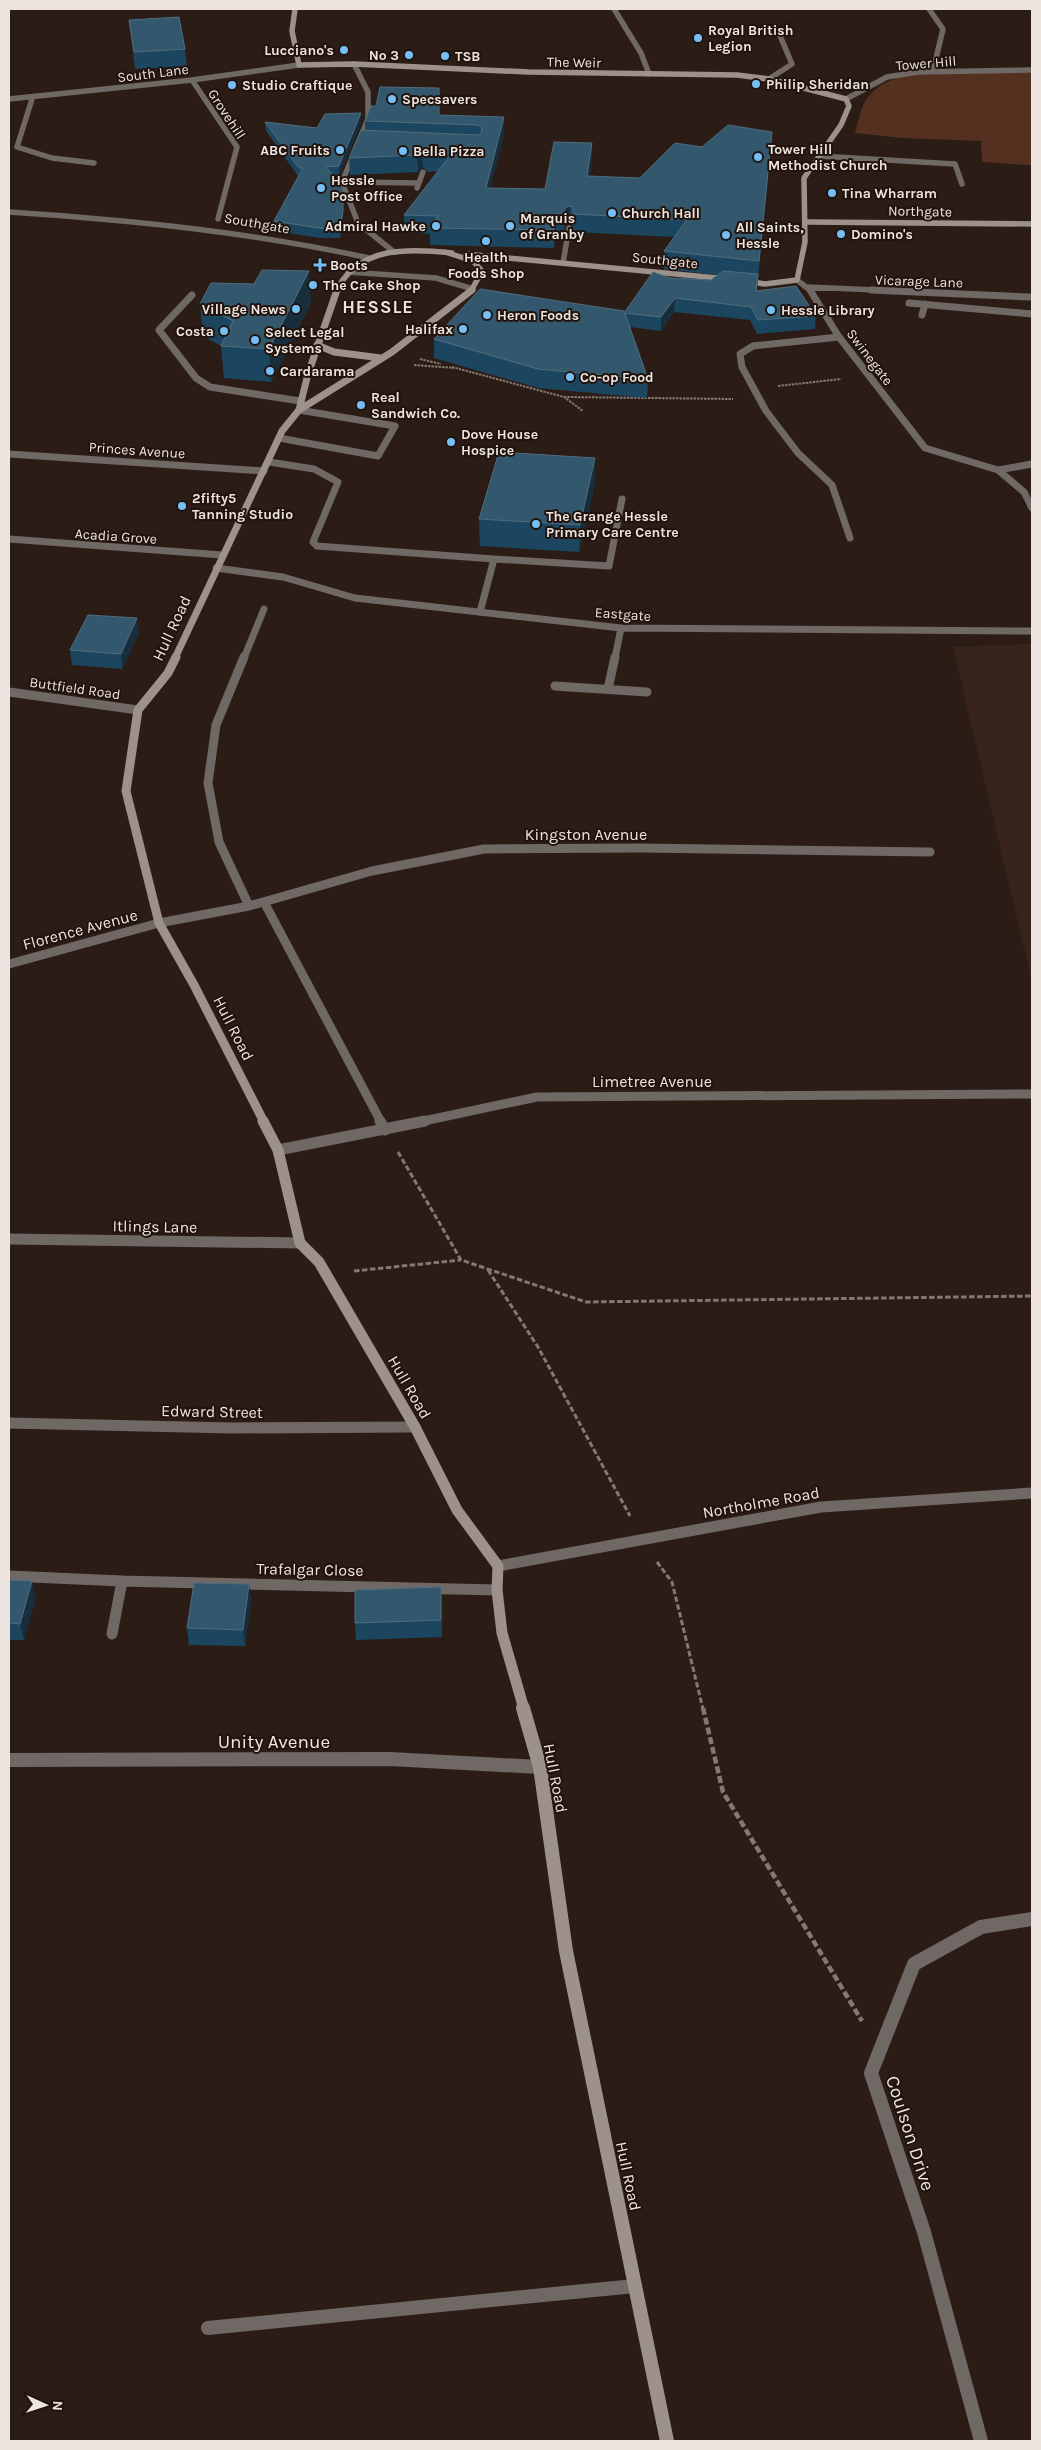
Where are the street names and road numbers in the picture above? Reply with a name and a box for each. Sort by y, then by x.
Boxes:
street label: Tower Hill [895,52,957,75]
street label: The Weir [547,54,602,71]
street label: South Lane [117,61,190,86]
street label: Grovehill [204,86,249,143]
street label: Northgate [888,202,952,221]
street label: Southgate [223,209,291,238]
street label: Southgate [631,249,699,272]
street label: Vicarage Lane [875,271,963,292]
street label: Swinegate [843,326,896,389]
street label: Princes Avenue [88,439,186,462]
street label: Acadia Grove [74,525,158,548]
street label: Hull Road [148,592,195,664]
street label: Eastgate [594,604,652,625]
street label: Buttfield Road [28,674,121,703]
street label: Kingston Avenue [525,825,647,844]
street label: Florence Avenue [21,905,140,954]
street label: Hull Road [209,993,258,1064]
street label: Limetree Avenue [592,1072,712,1091]
street label: Itlings Lane [112,1216,198,1237]
street label: Hull Road [384,1352,435,1422]
street label: Edward Street [161,1401,263,1422]
street label: Northolme Road [701,1483,821,1522]
street label: Trafalgar Close [256,1559,364,1580]
street label: Unity Avenue [218,1731,330,1753]
street label: Hull Road [540,1742,572,1814]
street label: Coulson Drive [881,2073,939,2194]
street label: Hull Road [612,2140,645,2212]

